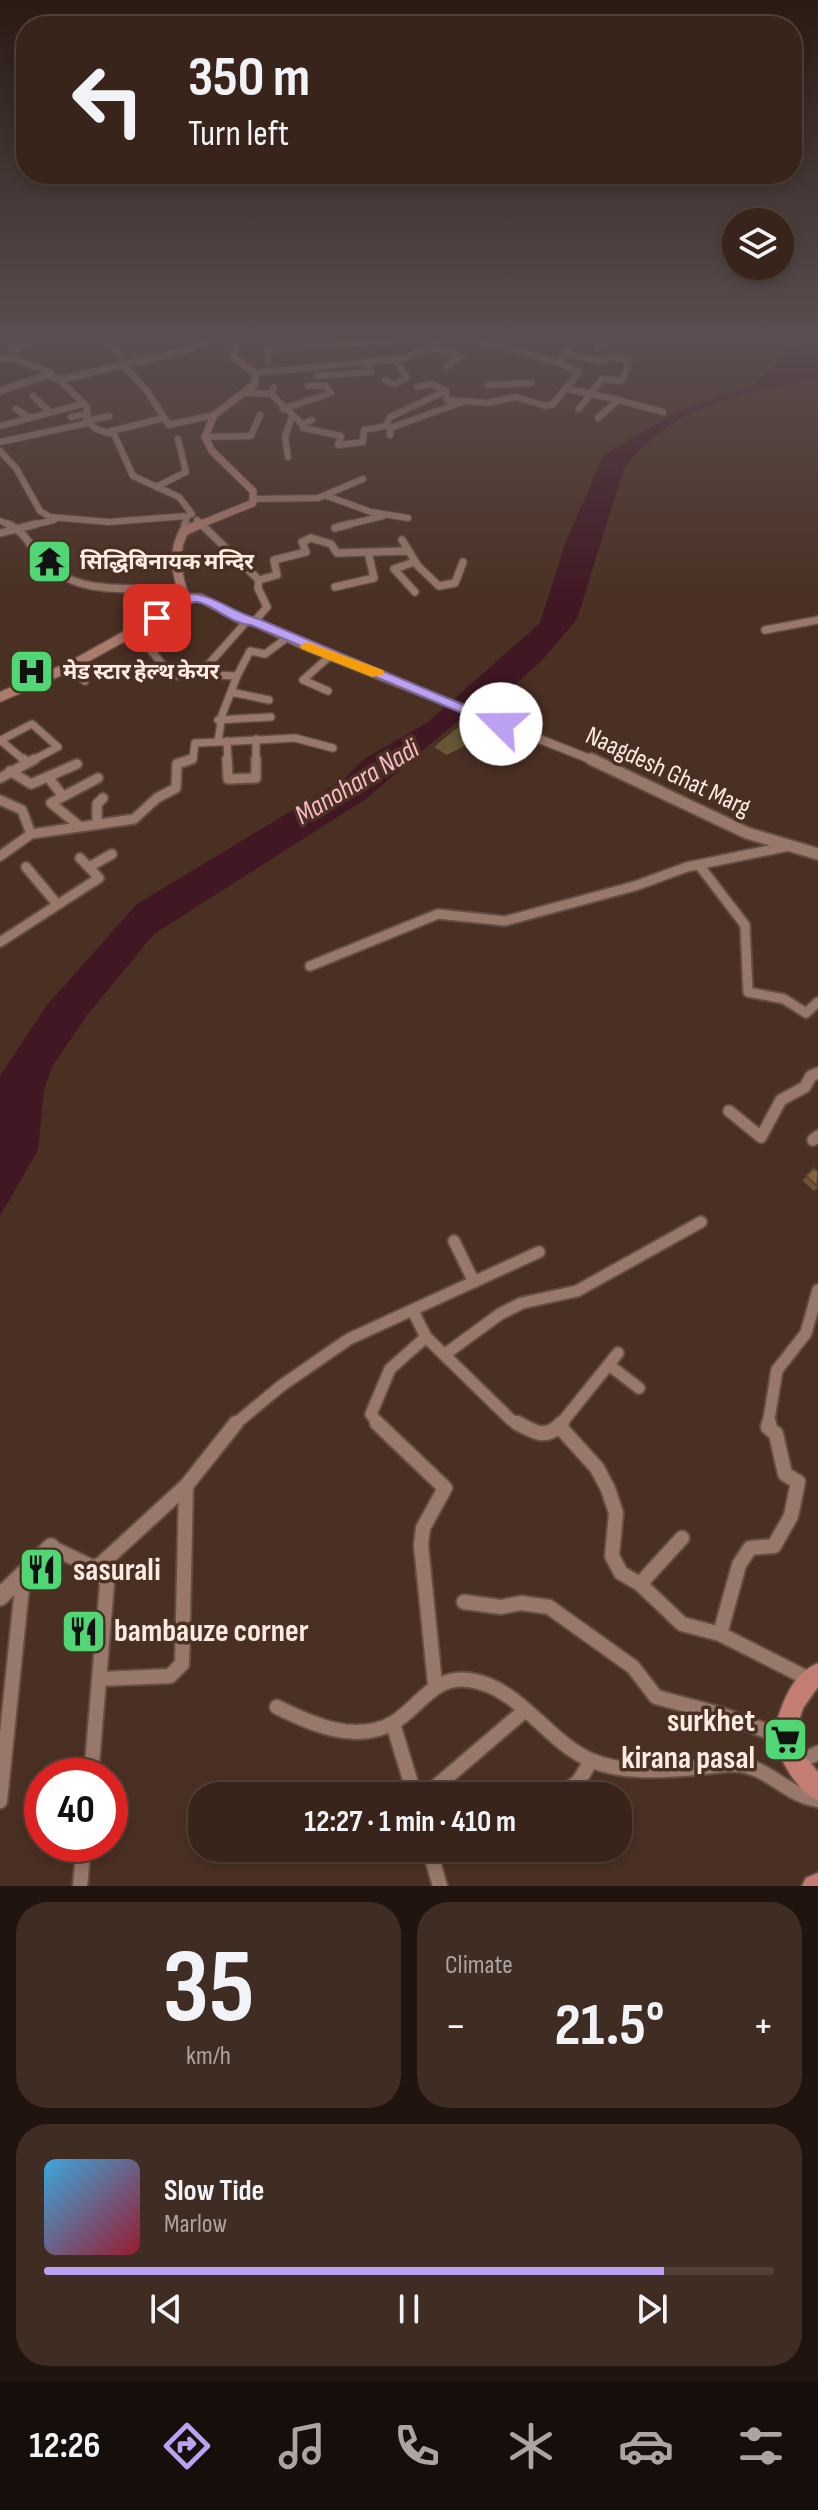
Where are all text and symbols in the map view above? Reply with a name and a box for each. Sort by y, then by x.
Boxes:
text: 350 m [188,45,310,112]
icon: left [56,48,160,152]
text: Turn left [188,113,289,156]
map controls [722,208,794,280]
button: layers [722,208,794,280]
temple icon: सिद्धिबिनायक मन्दिर [25,538,73,586]
place label: सिद्धिबिनायक मन्दिर [80,549,255,576]
pin [123,584,191,652]
icon: arrive [135,596,179,640]
hospital icon: मेड स्टार हेल्थ केयर [8,648,56,696]
place label: मेड स्टार हेल्थ केयर [63,659,221,686]
position arrow [459,682,543,766]
street label: Naagdesh Ghat Marg [581,720,755,824]
water label: Manohara Nadi [289,732,426,832]
restaurant icon: sasurali [18,1546,66,1594]
place label: sasurali [73,1551,161,1590]
restaurant icon: bambauze corner [59,1607,107,1655]
place label: bambauze corner [114,1612,309,1651]
place label: surkhet kirana pasal [621,1702,755,1778]
supermarket icon: surkhet kirana pasal [762,1715,810,1763]
speed limit sign: 40 [24,1758,128,1862]
text: 12:27 · 1 min · 410 m [304,1804,516,1840]
text: 35 [162,1926,255,2051]
text: Climate [445,1950,513,1981]
text: 21.5° [554,1990,665,2062]
text: − [445,2000,467,2053]
text: + [752,2000,774,2053]
text: km/h [186,2041,231,2072]
text: Slow Tide [164,2173,264,2209]
text: Marlow [164,2209,227,2240]
icon: previous [144,2287,188,2331]
icon: pause [387,2287,431,2331]
icon: next [630,2287,674,2331]
icon: directions [159,2418,215,2474]
icon: music [274,2418,330,2474]
icon: phone [389,2418,445,2474]
icon: climate [503,2418,559,2474]
icon: car [618,2418,674,2474]
icon: filters [733,2418,789,2474]
text: 12:26 [29,2425,100,2468]

